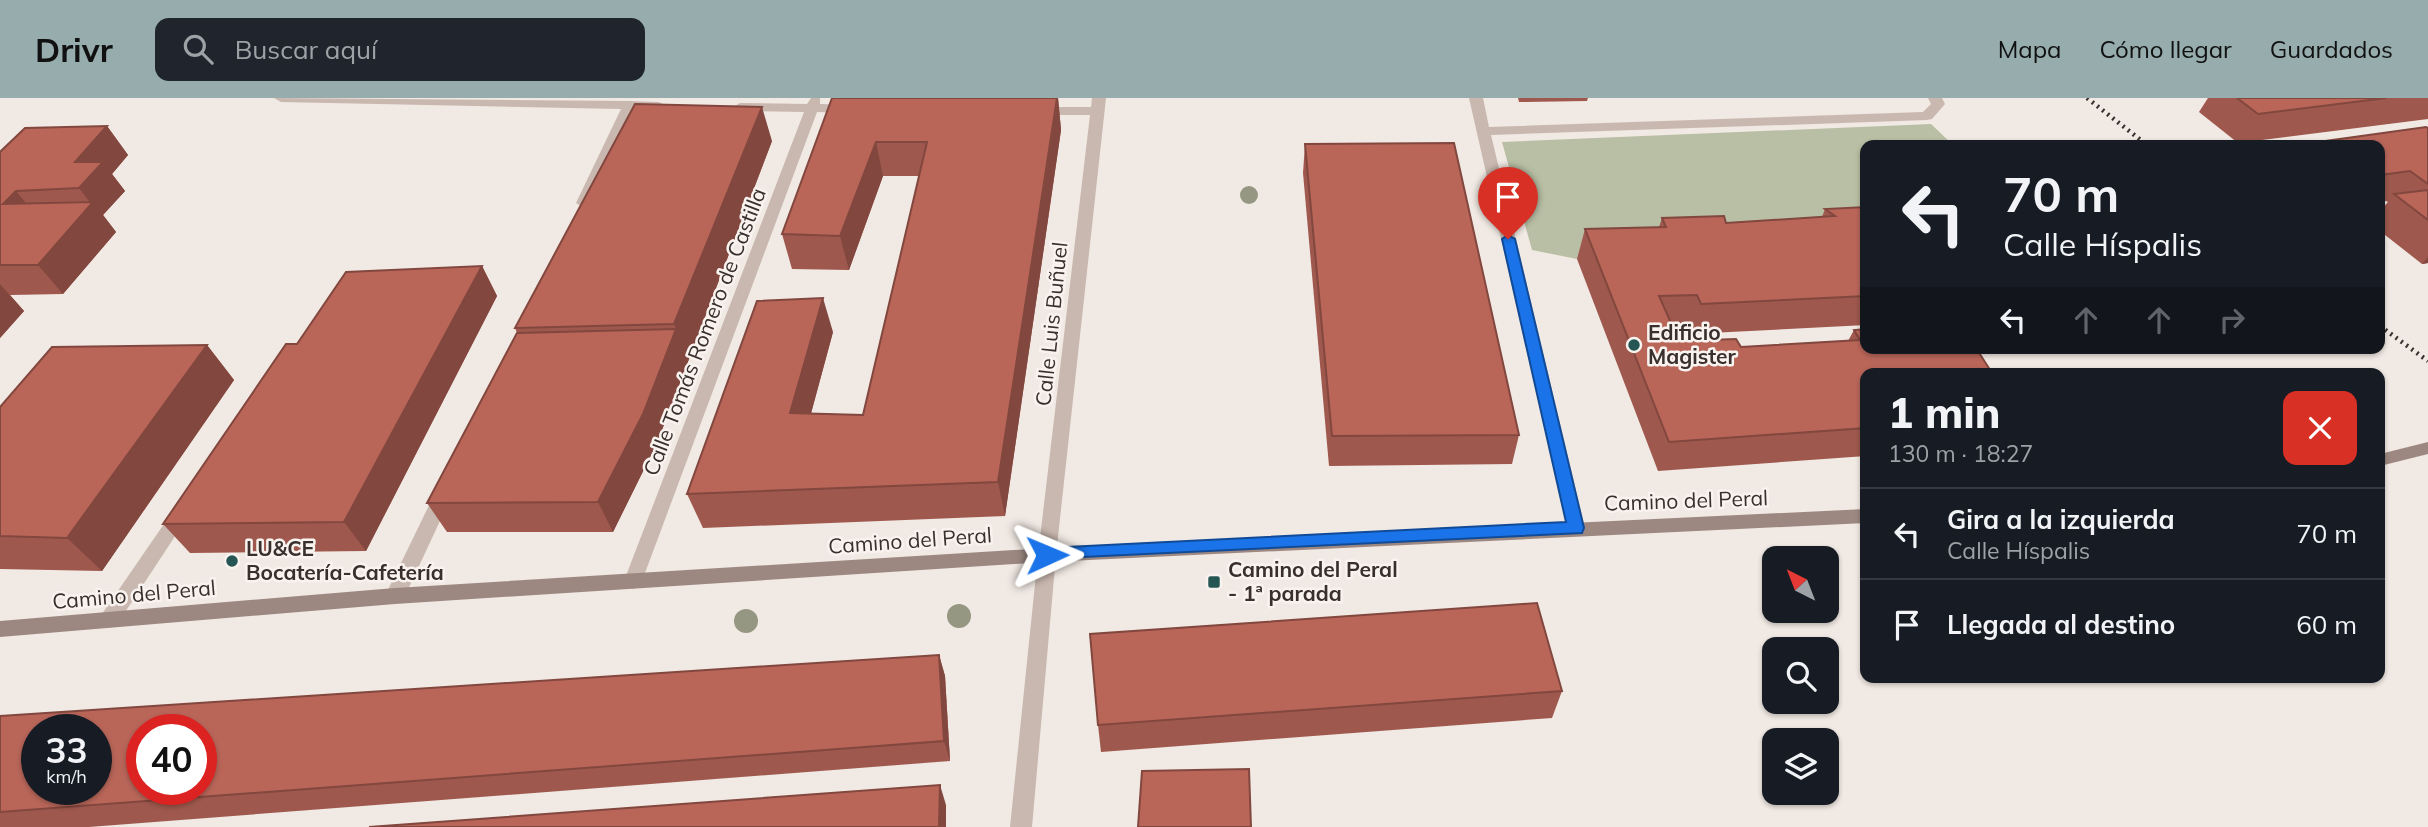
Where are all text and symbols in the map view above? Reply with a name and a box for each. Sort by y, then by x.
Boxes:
search box [155,18,645,81]
text: Drivr [35,29,113,70]
icon: search [179,30,217,68]
text: Buscar aquí [235,33,377,66]
text: Mapa [1998,34,2061,64]
text: Cómo llegar [2099,34,2232,64]
text: Guardados [2270,34,2393,64]
text: 70 m [2003,163,2119,224]
pin [1478,167,1538,239]
icon: left [1888,168,1979,259]
icon: arrive [1489,178,1527,216]
street label: Calle Tomás Romero de Castilla [637,184,771,479]
text: Calle Híspalis [2003,224,2202,264]
street label: Calle Luis Buñuel [1029,240,1073,407]
icon: left [1994,301,2032,339]
icon: ahead [2067,301,2105,339]
icon: ahead [2140,301,2178,339]
icon: right [2213,301,2251,339]
place label: Edificio Magister [1648,319,1737,369]
marker: Edificio Magister [1626,337,1642,353]
text: 1 min [1888,386,2001,439]
button: close [2283,391,2357,465]
text: 130 m · 18:27 [1888,439,2033,468]
street label: Camino del Peral [1604,484,1768,516]
text: Gira a la izquierda [1947,503,2175,536]
icon: left [1888,515,1926,553]
text: 70 m [2296,517,2357,550]
position arrow [1010,518,1084,592]
street label: Camino del Peral [827,521,993,559]
place label: LU&CE Bocatería-Cafetería [246,535,444,585]
text: Calle Híspalis [1947,536,2090,565]
north arrow [1762,546,1839,623]
map controls [1762,546,1839,805]
marker: LU&CE Bocatería-Cafetería [224,553,240,569]
place label: Camino del Peral - 1ª parada [1228,556,1398,606]
street label: Camino del Peral [51,574,217,614]
marker: Camino del Peral - 1ª parada [1206,574,1222,590]
icon: arrive [1888,606,1926,644]
text: Llegada al destino [1947,608,2175,641]
text: 60 m [2296,608,2357,641]
button: search [1762,637,1839,714]
speed limit sign: 40 [126,714,217,805]
text: 33 [45,728,88,772]
button: layers [1762,728,1839,805]
text: km/h [46,765,87,788]

